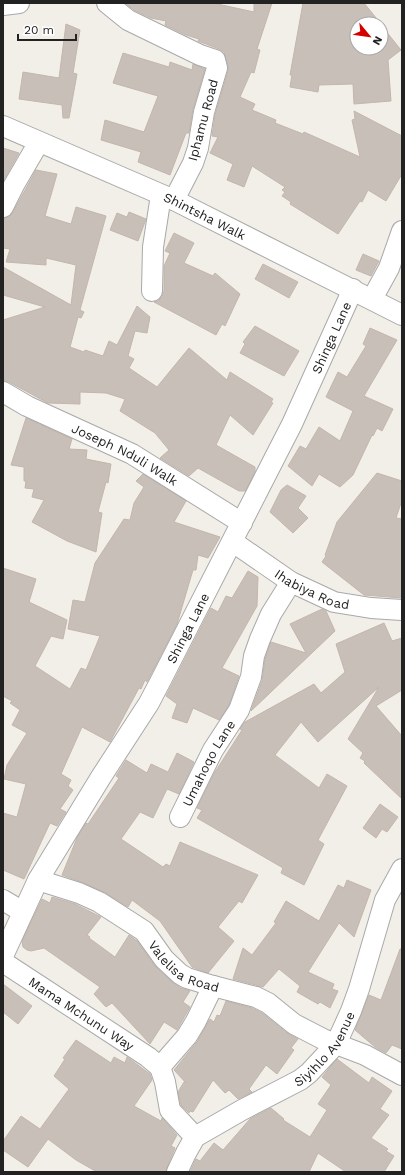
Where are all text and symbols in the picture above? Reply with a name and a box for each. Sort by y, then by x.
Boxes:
scale bar [18,16,76,42]
north arrow [349,16,389,56]
text: 20 m [24,23,54,37]
text: N [370,34,385,47]
street label: Iphamu Road [185,78,221,162]
street label: Shintsha Walk [161,189,249,243]
street label: Shinga Lane [308,299,354,376]
street label: Joseph Nduli Walk [70,420,181,489]
street label: Ihabiya Road [272,566,350,612]
street label: Shinga Lane [163,590,212,666]
street label: Umahoqo Lane [179,717,238,809]
street label: Valelisa Road [146,938,221,995]
street label: Mama Mchunu Way [26,974,137,1054]
street label: Siyihlo Avenue [291,1009,357,1089]

